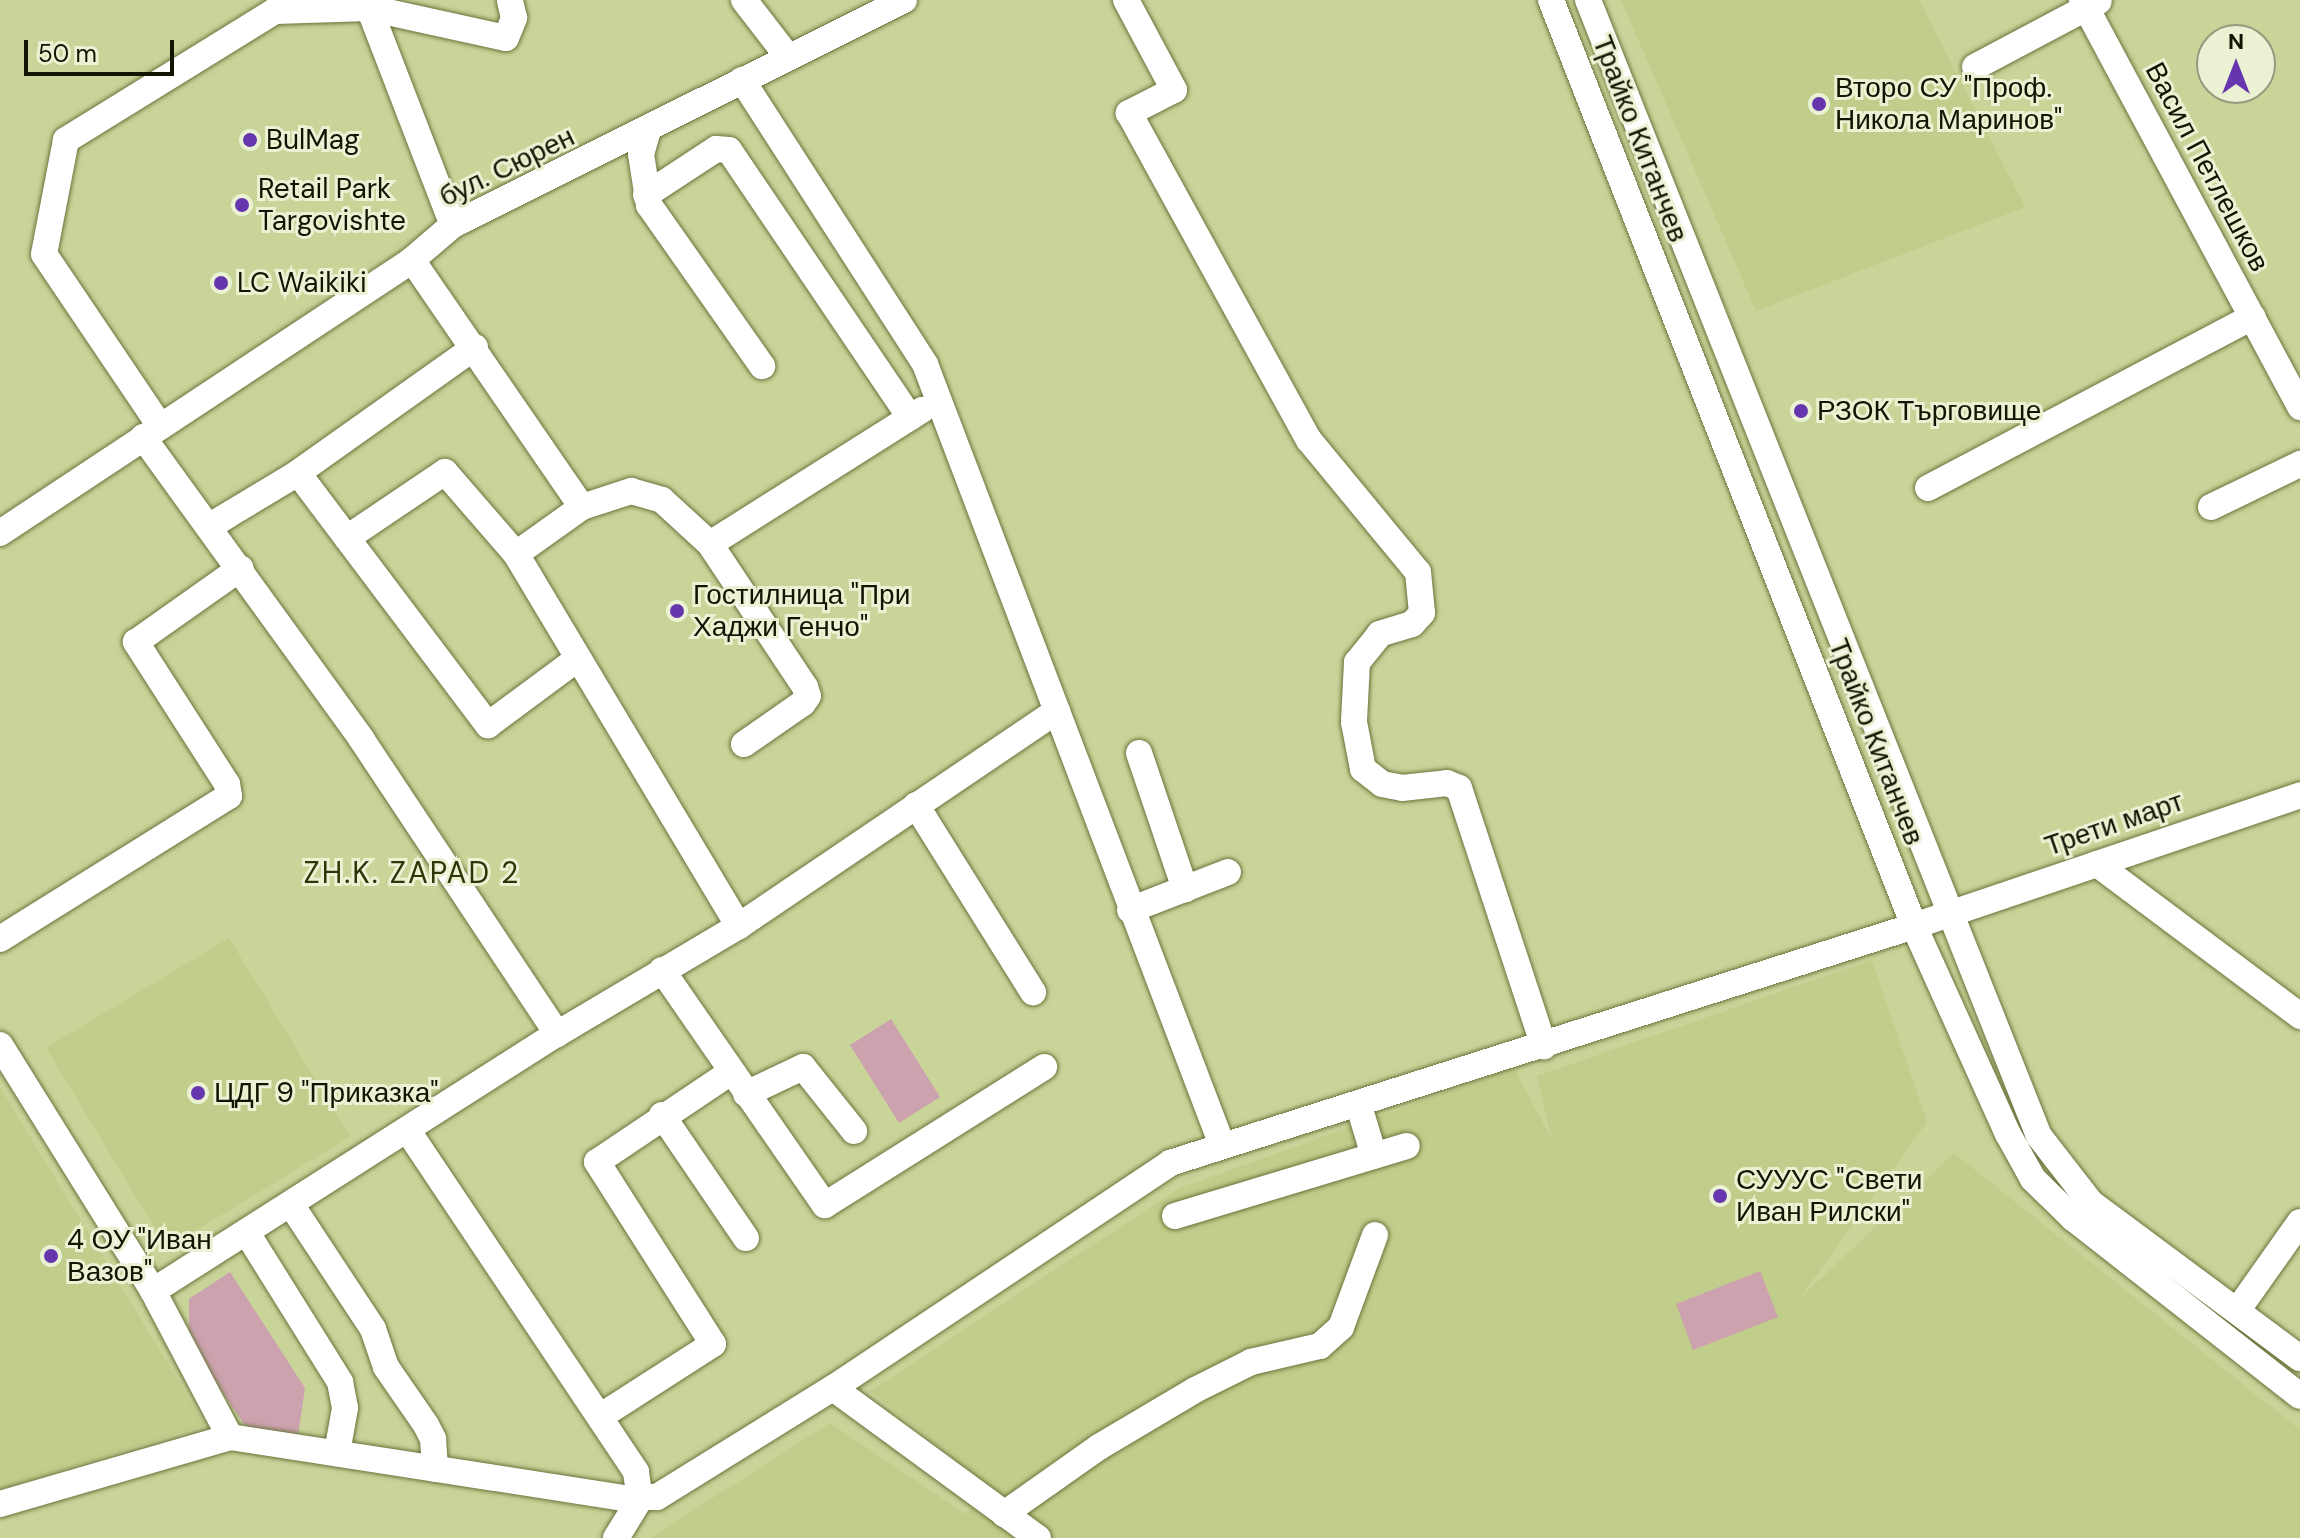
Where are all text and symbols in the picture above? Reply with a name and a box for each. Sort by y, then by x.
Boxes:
scale bar [28,24,178,74]
north arrow [2196,24,2276,104]
text: N [2228,27,2244,56]
street label: Трайко Китанчев [1585,31,1695,247]
text: 50 m [38,38,97,69]
street label: Васил Петлешков [2138,57,2276,277]
place label: Второ СУ "Проф. Никола Маринов" [1835,71,2062,137]
marker: Второ СУ "Проф. Никола Маринов" [1810,95,1828,113]
street label: бул. Сюрен [434,120,580,214]
place label: BulMag [266,123,360,157]
marker: BulMag [241,131,259,149]
place label: Retail Park Targovishte [258,172,406,238]
marker: Retail Park Targovishte [233,196,251,214]
place label: LC Waikiki [237,266,367,300]
marker: LC Waikiki [212,274,230,292]
place label: РЗОК Търговище [1817,394,2041,428]
marker: РЗОК Търговище [1792,402,1810,420]
place label: Гостилница "При Хаджи Генчо" [693,578,910,644]
marker: Гостилница "При Хаджи Генчо" [668,602,686,620]
street label: Трайко Китанчев [1821,634,1931,850]
street label: Трети март [2040,785,2188,863]
district label: ZH.K. ZAPAD 2 [304,855,520,891]
place label: ЦДГ 9 "Приказка" [214,1076,438,1110]
marker: ЦДГ 9 "Приказка" [189,1084,207,1102]
place label: СУУУС "Свети Иван Рилски" [1736,1163,1922,1229]
marker: СУУУС "Свети Иван Рилски" [1711,1187,1729,1205]
place label: 4 ОУ "Иван Вазов" [67,1223,212,1289]
marker: 4 ОУ "Иван Вазов" [42,1247,60,1265]

